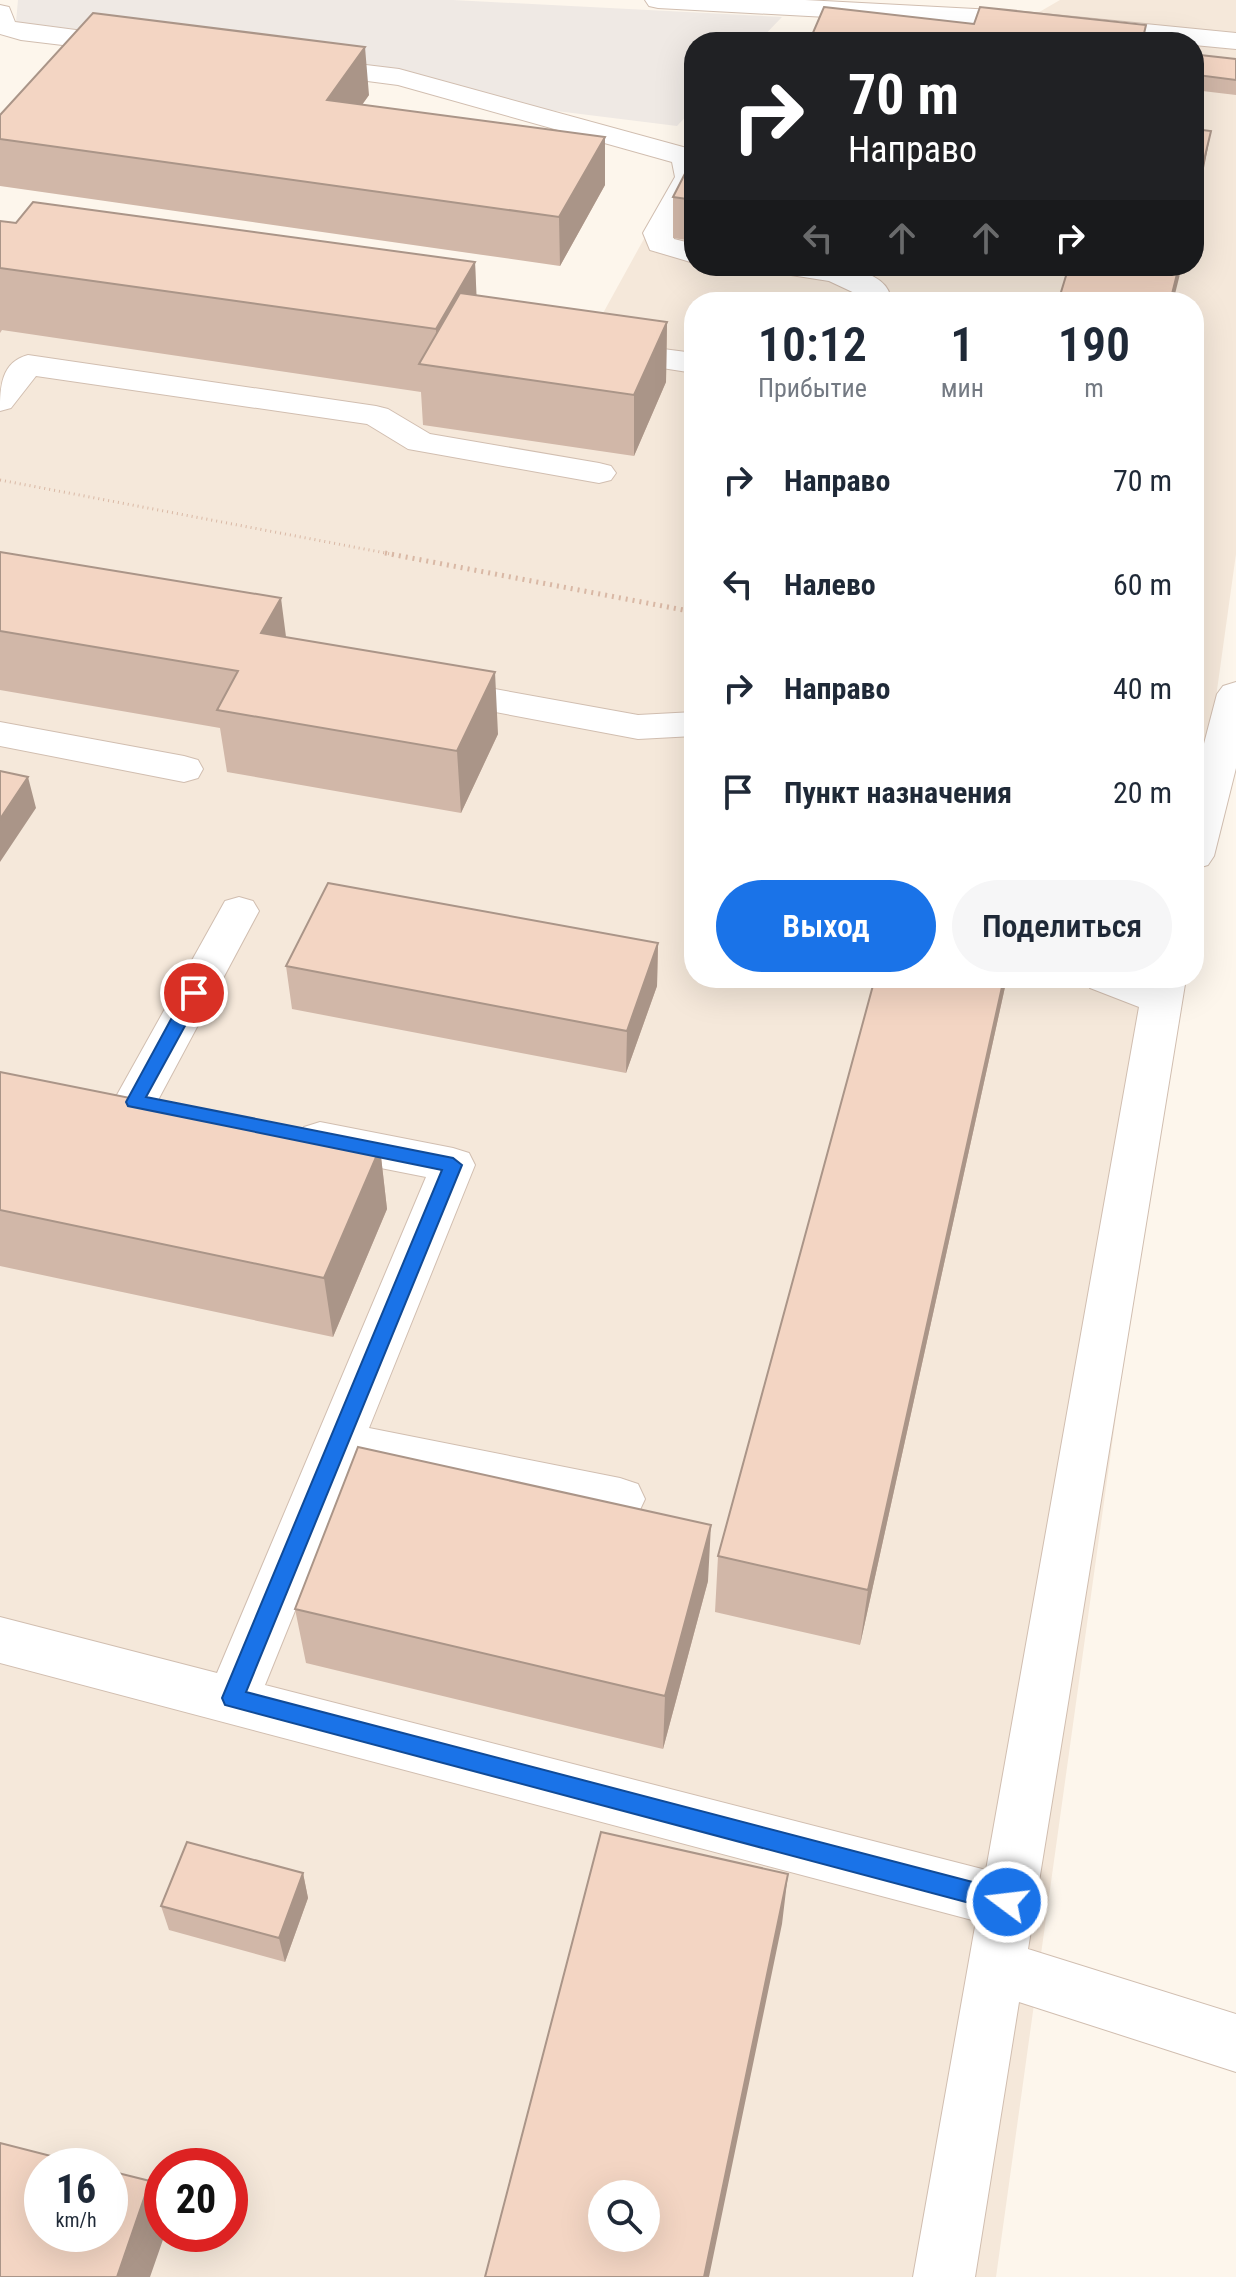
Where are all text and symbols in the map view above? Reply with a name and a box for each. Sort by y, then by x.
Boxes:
text: 70 m [848,62,959,128]
icon: right [716,64,820,168]
text: Направо [848,129,977,171]
icon: left [796,216,840,260]
icon: ahead [880,216,924,260]
icon: ahead [964,216,1008,260]
icon: right [1048,216,1092,260]
text: 10:12 [758,316,867,373]
text: 1 [950,316,974,373]
text: 190 [1058,316,1130,373]
text: Прибытие [758,373,867,403]
text: мин [941,373,984,403]
text: m [1084,373,1104,403]
icon: right [716,458,760,502]
text: Направо [784,463,890,498]
text: 70 m [1113,463,1172,498]
icon: left [716,562,760,606]
text: Налево [784,567,876,602]
text: 60 m [1113,567,1172,602]
icon: right [716,666,760,710]
text: Направо [784,671,890,706]
text: 40 m [1113,671,1172,706]
icon: arrive [716,770,760,814]
text: Пункт назначения [784,775,1012,810]
text: 20 m [1113,775,1172,810]
button: Выход [716,880,936,972]
button: Поделиться [952,880,1172,972]
pin [160,959,228,1027]
icon: arrive [172,971,216,1015]
position arrow [965,1860,1049,1944]
speed limit sign: 20 [144,2148,248,2252]
text: 16 [56,2166,96,2213]
map controls [588,2180,660,2252]
button: search [588,2180,660,2252]
text: km/h [55,2208,97,2232]

